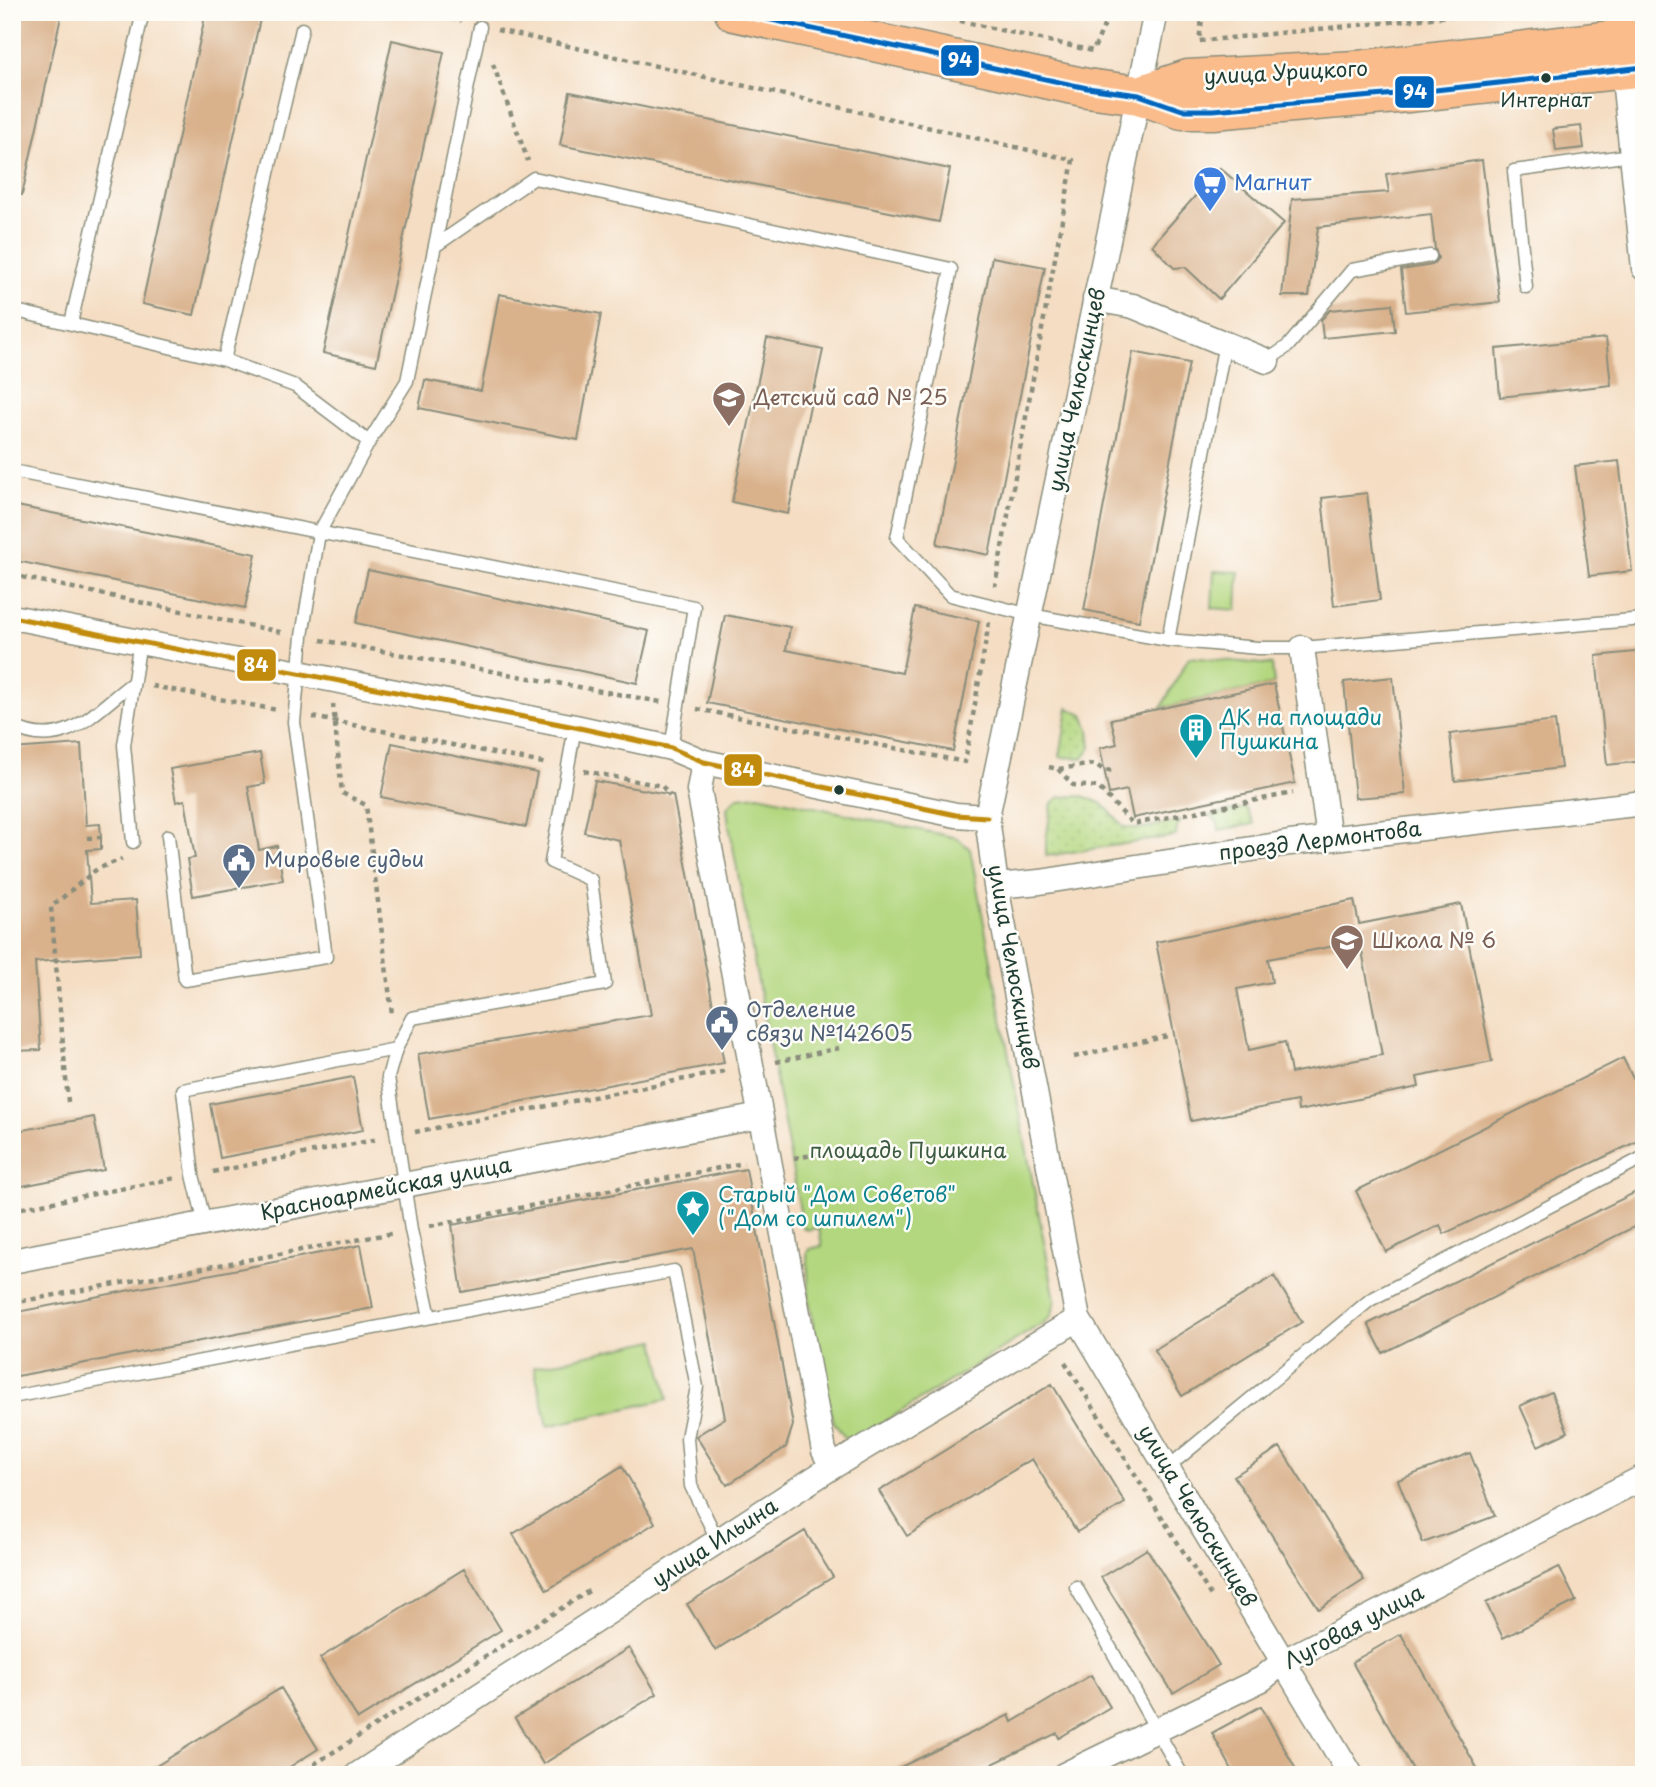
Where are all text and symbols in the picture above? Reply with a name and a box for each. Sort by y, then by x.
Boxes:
line badge: 94 [940,44,980,77]
text: 94 [948,45,972,73]
street label: улица Урицкого [1203,51,1369,91]
marker: Интернат [1539,71,1553,85]
line badge: 94 [1394,75,1435,109]
text: 94 [1403,77,1427,105]
place label: Интернат [1501,85,1592,113]
supermarket icon: Магнит [1191,164,1229,213]
place label: Магнит [1234,165,1311,197]
street label: улица Челюскинцев [1038,285,1112,495]
school or university icon: Детский сад № 25 [710,379,748,428]
place label: Детский сад № 25 [753,380,948,412]
line badge: 84 [236,648,277,682]
text: 84 [244,650,268,678]
place label: ДК на площади Пушкина [1219,700,1382,756]
building icon: ДК на площади Пушкина [1177,711,1215,760]
line badge: 84 [723,753,763,787]
text: 84 [731,755,755,783]
unlabelled marker [832,783,846,797]
street label: проезд Лермонтова [1217,811,1423,867]
public building icon: Мировые судьи [220,841,258,890]
place label: Мировые судьи [264,842,424,874]
street label: улица Челюскинцев [981,862,1049,1072]
school or university icon: Школа № 6 [1328,922,1366,971]
place label: Школа № 6 [1372,923,1496,955]
place label: Отделение связи №142605 [746,992,913,1048]
public building icon: Отделение связи №142605 [703,1003,741,1052]
park label: площадь Пушкина [810,1133,1007,1165]
street label: Красноармейская улица [257,1147,515,1227]
place label: Старый "Дом Советов" ("Дом со шпилем") [718,1177,956,1233]
place icon: Старый "Дом Советов" ("Дом со шпилем") [674,1188,712,1237]
street label: улица Челюскинцев [1131,1418,1266,1612]
street label: улица Ильина [645,1488,784,1594]
street label: Луговая улица [1277,1574,1429,1676]

